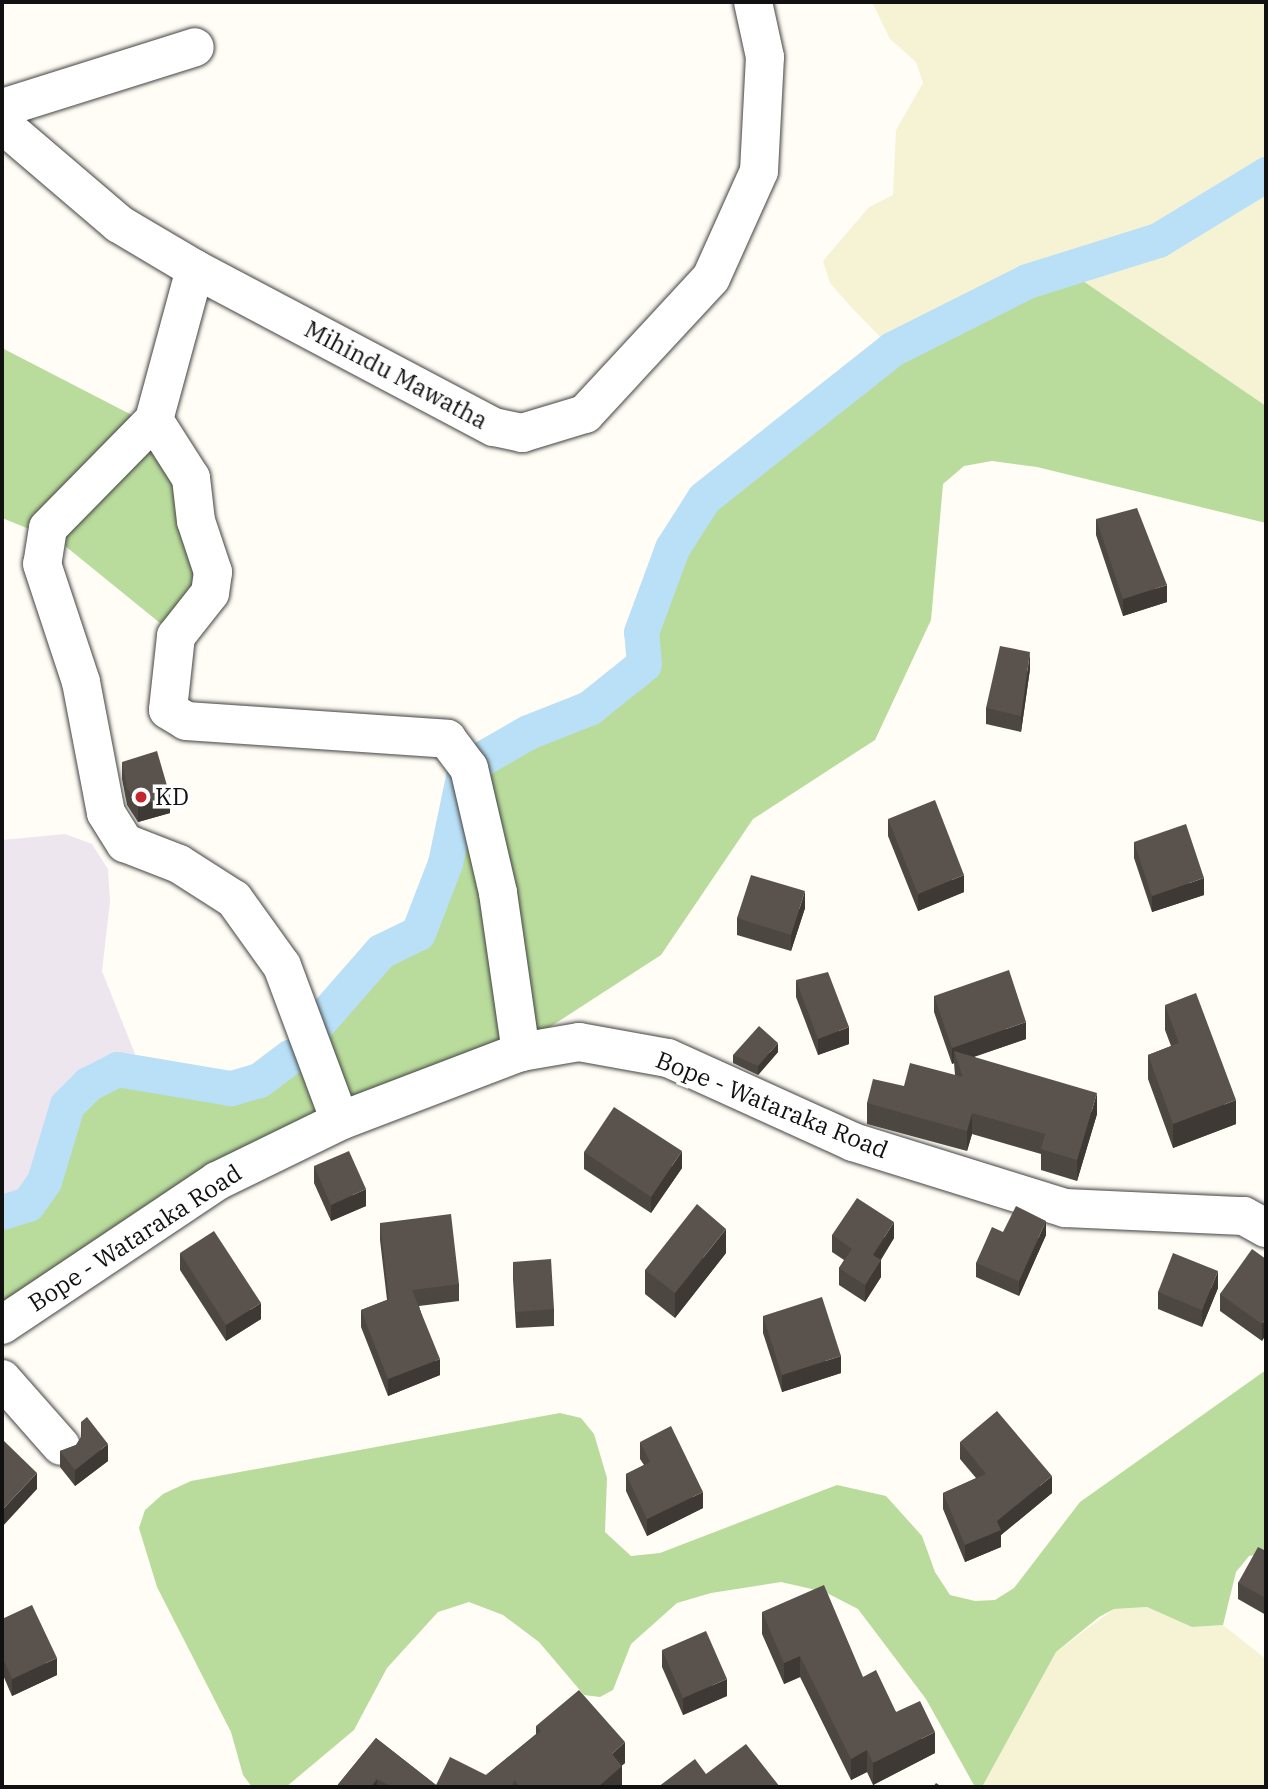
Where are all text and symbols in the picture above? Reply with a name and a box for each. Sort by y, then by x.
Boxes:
street label: Mihindu Mawatha [300,315,492,435]
place label: KD [155,783,189,811]
marker: KD [133,789,149,805]
street label: Bope - Wataraka Road [652,1045,892,1165]
street label: Bope - Wataraka Road [23,1158,247,1318]

